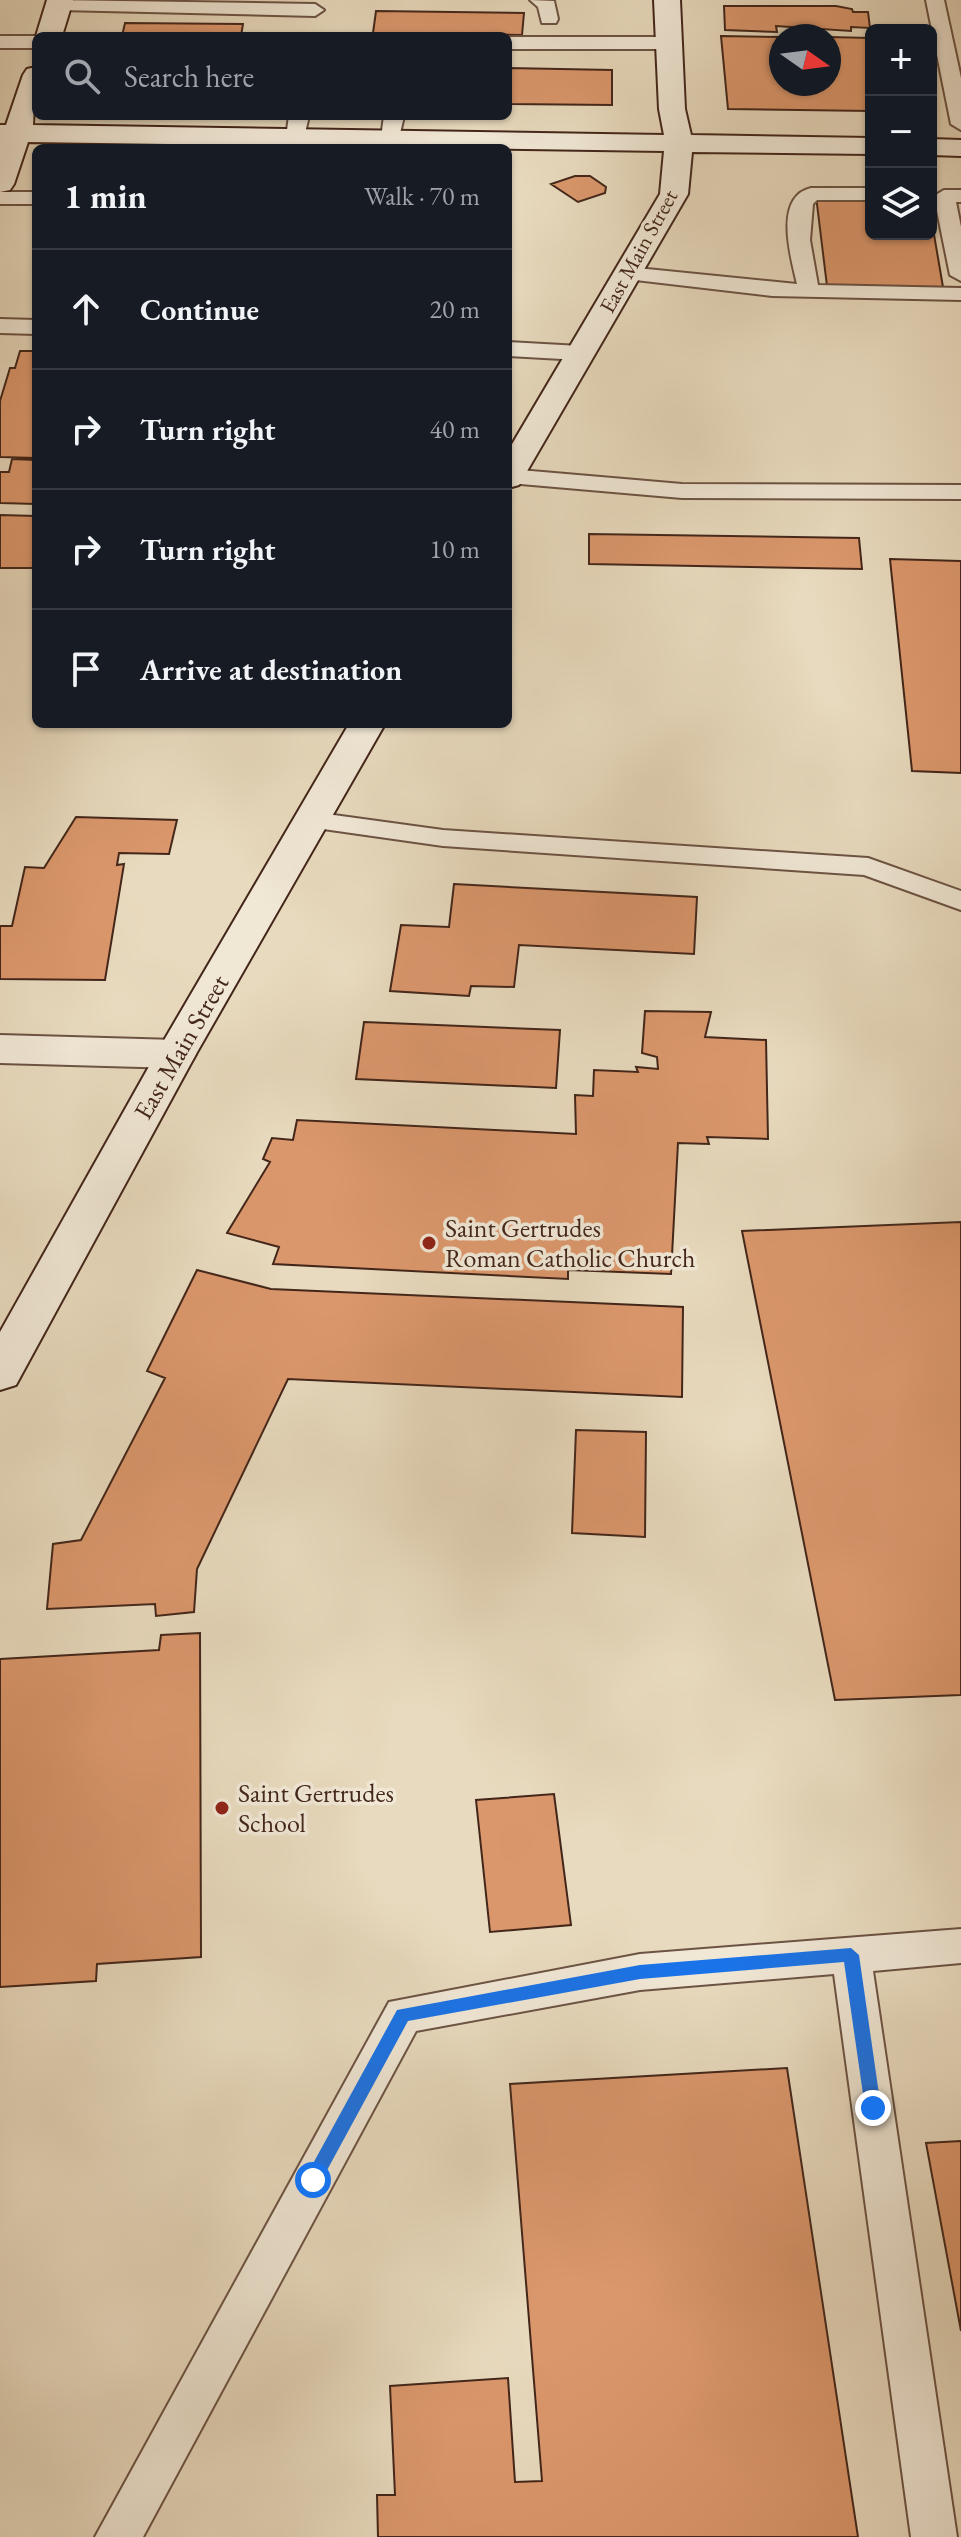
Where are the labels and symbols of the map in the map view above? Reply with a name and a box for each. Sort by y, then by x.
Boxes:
north arrow [769,24,841,96]
street label: East Main Street [593,184,684,318]
street label: East Main Street [126,968,236,1126]
place label: Saint Gertrudes Roman Catholic Church [445,1211,695,1275]
marker: Saint Gertrudes Roman Catholic Church [420,1234,438,1252]
place label: Saint Gertrudes School [238,1776,394,1840]
marker: Saint Gertrudes School [213,1799,231,1817]
route end [855,2090,891,2126]
route start [295,2162,331,2198]

